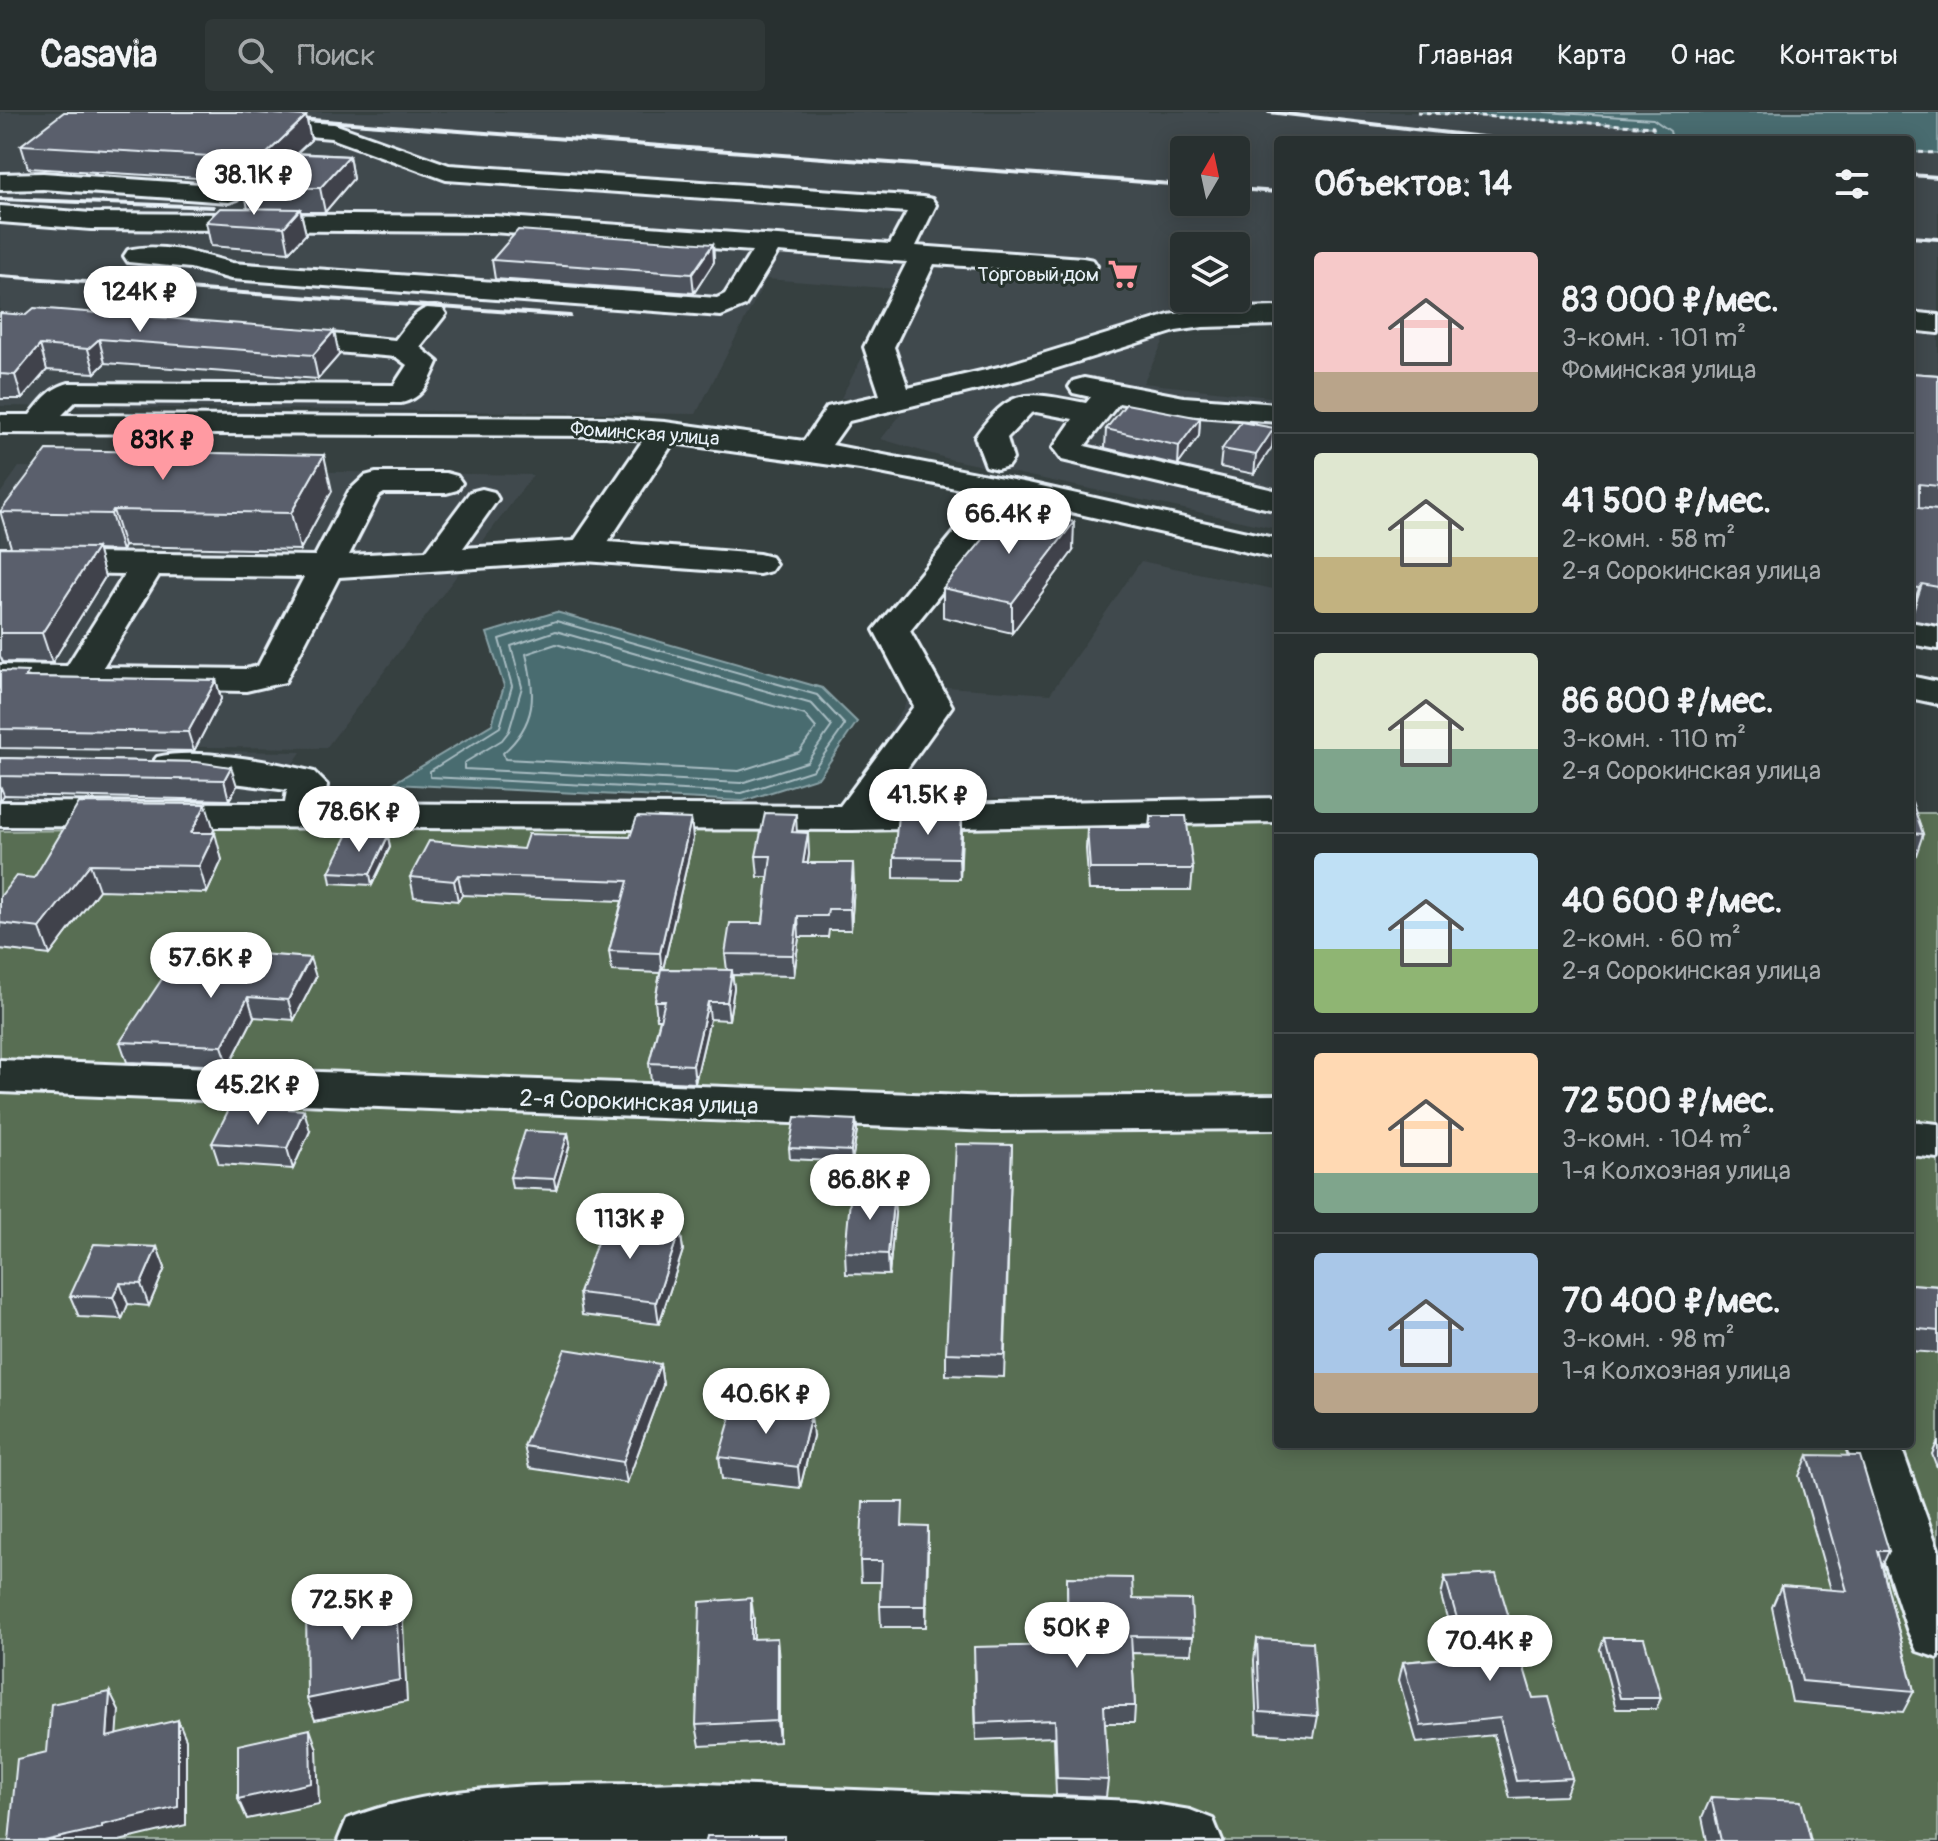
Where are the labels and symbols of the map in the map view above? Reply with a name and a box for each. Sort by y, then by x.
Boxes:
north arrow [1170,136,1250,216]
pin: 38.1K ₽ [180,149,328,217]
supermarket icon: Торговый дом [1106,257,1140,291]
place label: Торговый дом [978,262,1099,287]
pin: 124K ₽ [75,266,205,334]
pin: 83K ₽ [107,414,219,482]
street label: Фоминская улица [570,416,720,451]
pin: 66.4K ₽ [935,488,1083,556]
pin: 41.5K ₽ [854,769,1002,837]
pin: 78.6K ₽ [285,786,433,854]
pin: 57.6K ₽ [137,932,285,1000]
pin: 45.2K ₽ [184,1059,332,1127]
street label: 2-я Сорокинская улица [519,1084,759,1121]
pin: 86.8K ₽ [796,1154,944,1222]
pin: 113K ₽ [565,1193,695,1261]
pin: 40.6K ₽ [692,1368,840,1436]
pin: 72.5K ₽ [278,1574,426,1642]
pin: 50K ₽ [1021,1602,1133,1670]
pin: 70.4K ₽ [1416,1615,1564,1683]

